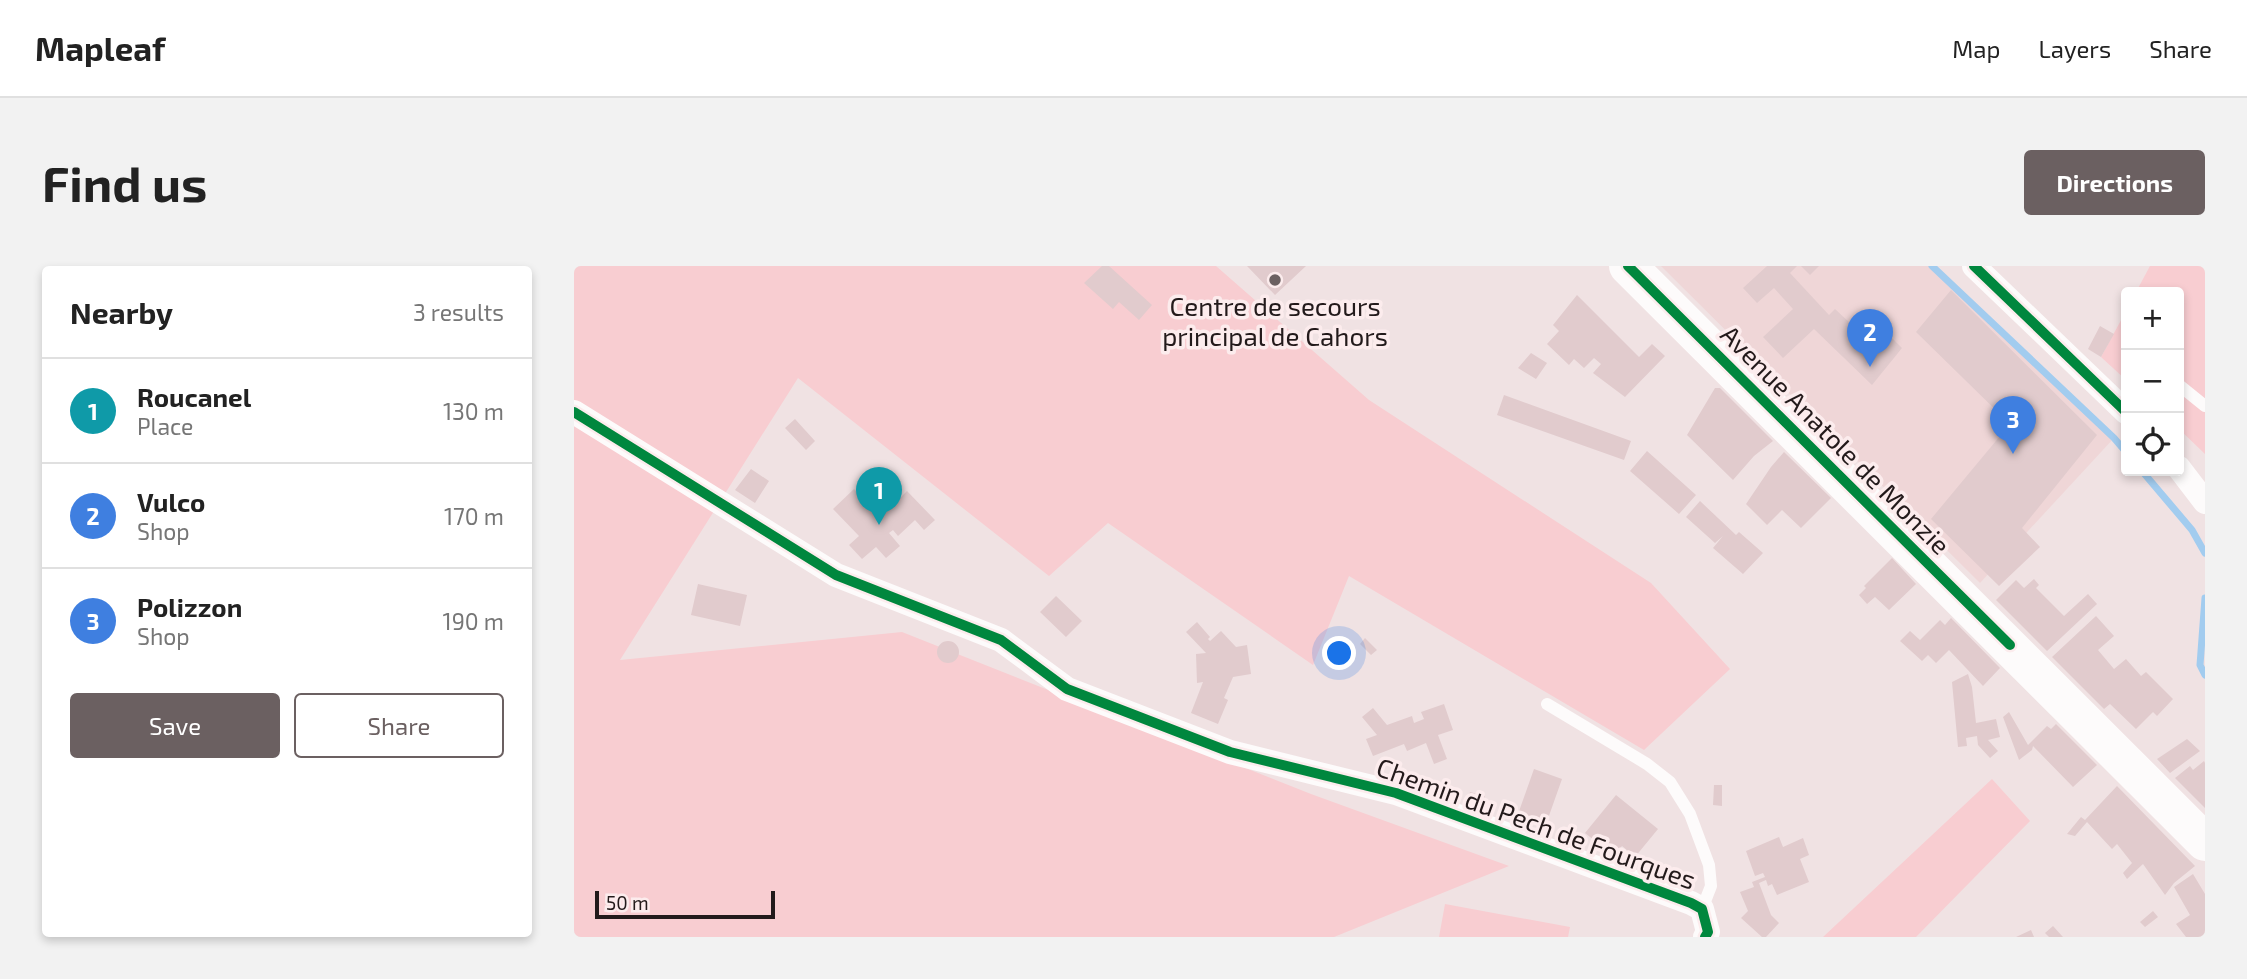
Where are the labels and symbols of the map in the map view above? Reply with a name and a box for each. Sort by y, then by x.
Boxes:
marker: Centre de secours principal de Cahors [1267,272,1283,288]
place label: Centre de secours principal de Cahors [1162,290,1388,351]
pin: 2 [1847,309,1893,367]
street label: Avenue Anatole de Monzie [1715,318,1957,560]
pin: 3 [1990,396,2036,454]
pin: 1 [856,467,902,525]
your location [1322,636,1356,670]
street label: Chemin du Pech de Fourques [1373,750,1700,895]
scale bar [595,888,775,920]

